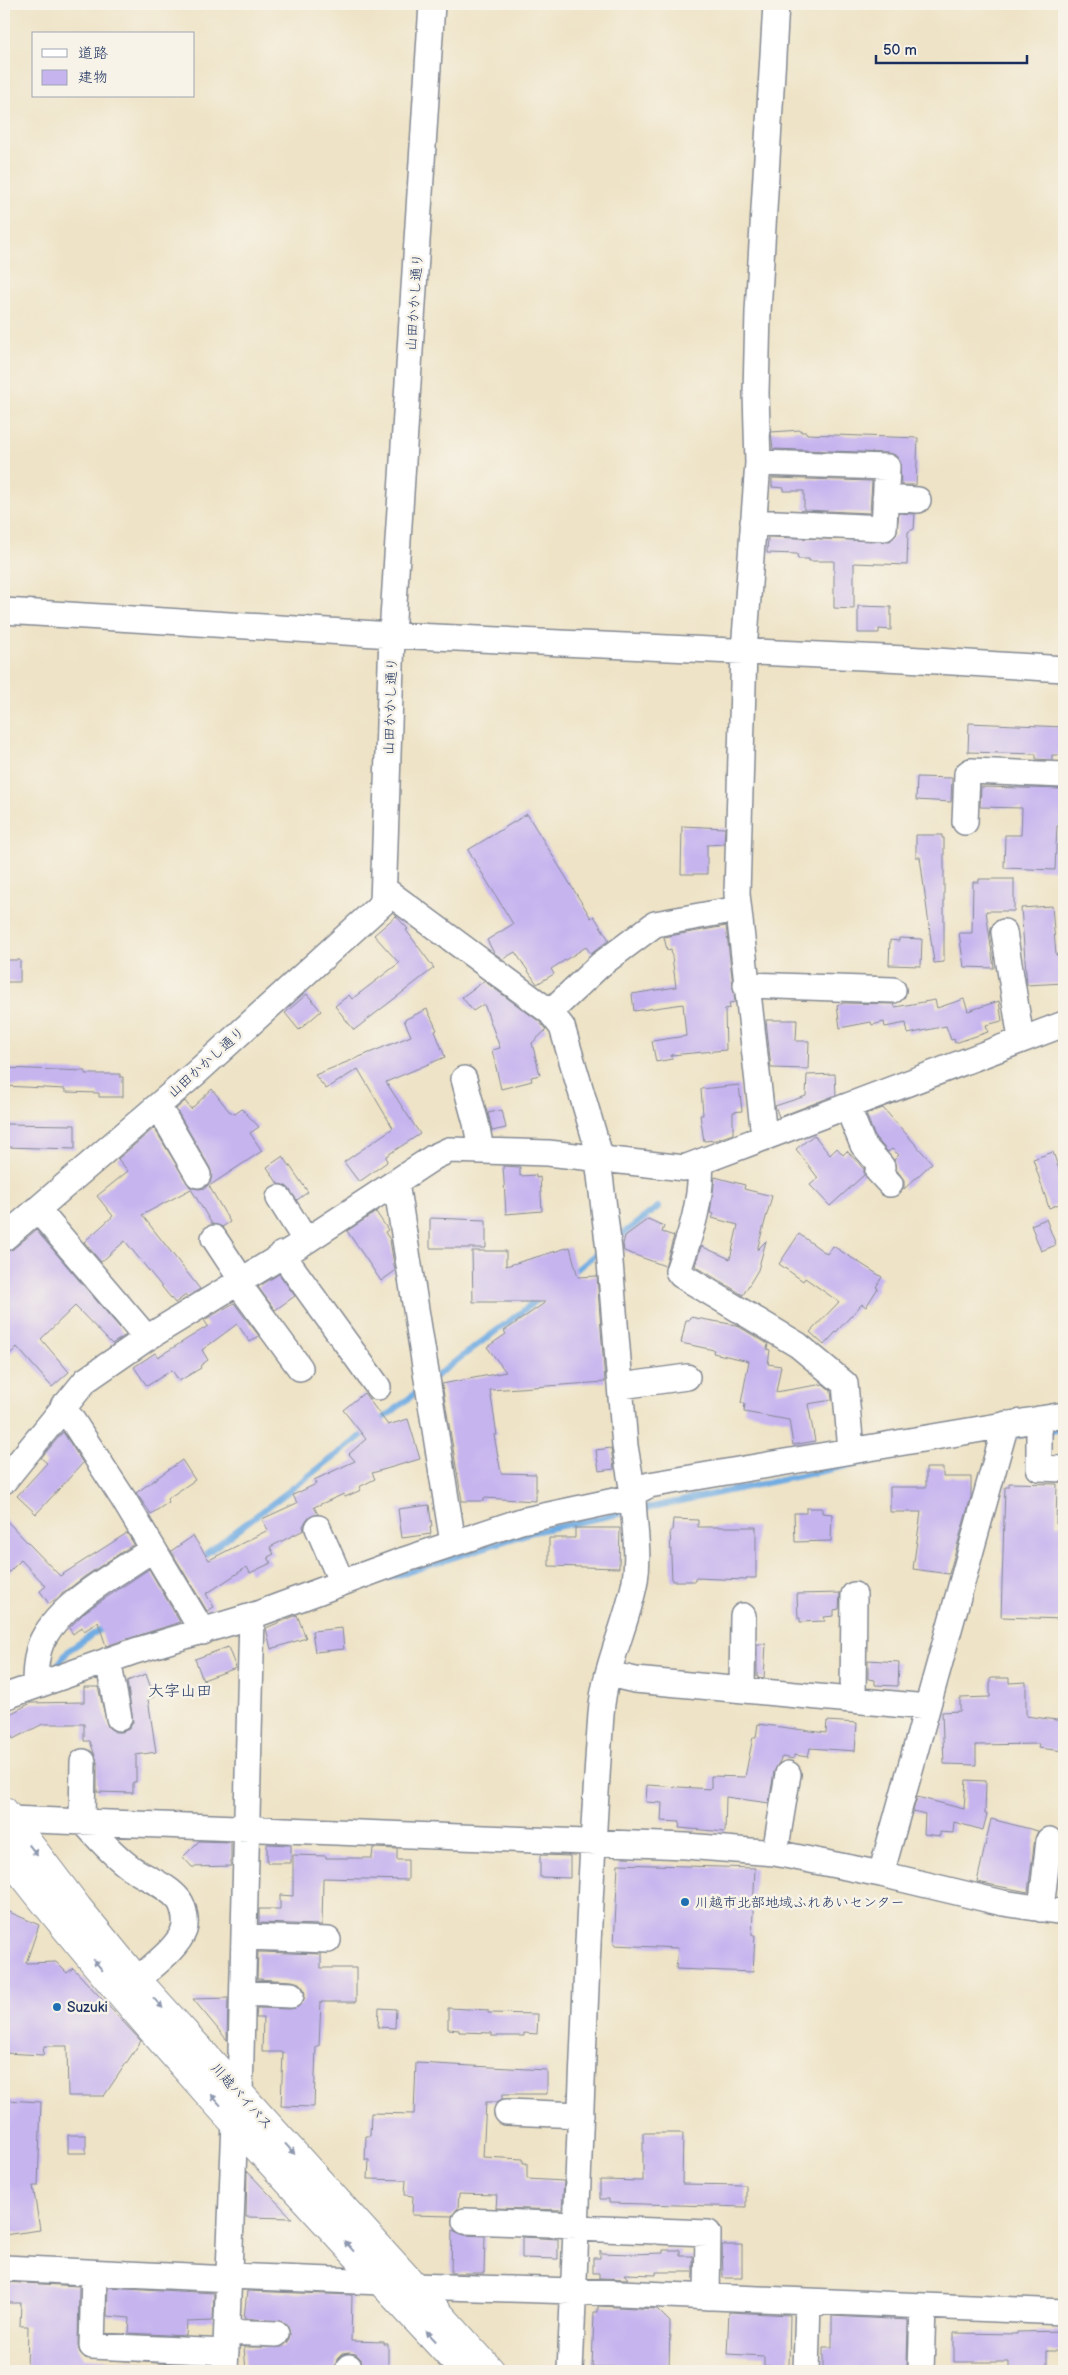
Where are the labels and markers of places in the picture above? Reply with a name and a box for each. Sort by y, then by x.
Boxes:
place label: 川越市北部地域ふれあいセンター [695,1894,904,1911]
marker: 川越市北部地域ふれあいセンター [679,1896,691,1908]
place label: Suzuki [67,1999,108,2016]
marker: Suzuki [51,2001,63,2013]

